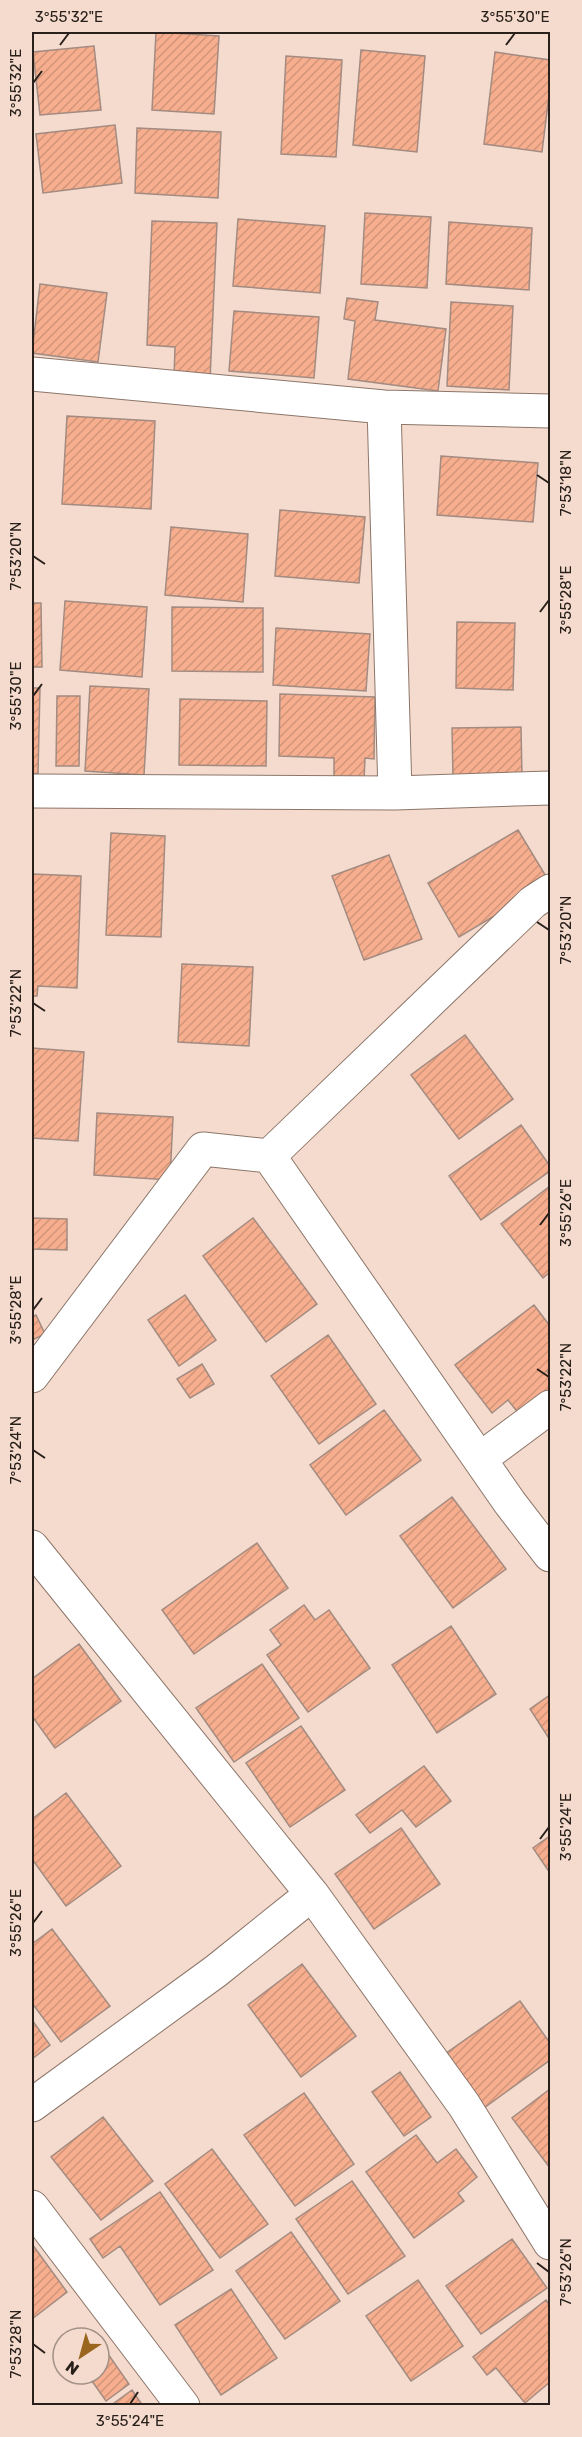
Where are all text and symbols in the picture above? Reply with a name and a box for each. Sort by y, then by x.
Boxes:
text: 3°55'32"E [35,8,103,26]
text: 3°55'30"E [480,8,550,26]
text: 3°55'32"E [7,49,25,117]
text: 7°53'18"N [557,450,575,516]
text: 7°53'20"N [7,521,25,591]
text: 3°55'28"E [557,566,575,634]
text: 3°55'30"E [7,661,25,731]
text: 7°53'20"N [557,895,575,965]
text: 7°53'22"N [7,969,25,1037]
text: 3°55'26"E [557,1179,575,1247]
text: 3°55'28"E [7,1276,25,1344]
text: 7°53'22"N [557,1343,575,1411]
text: 7°53'24"N [7,1416,25,1484]
text: 3°55'24"E [557,1793,575,1861]
text: 3°55'26"E [7,1889,25,1957]
text: 7°53'26"N [557,2238,575,2306]
text: 7°53'28"N [7,2309,25,2379]
north arrow [51,2326,111,2386]
text: N [62,2357,83,2379]
text: 3°55'24"E [96,2412,164,2430]

